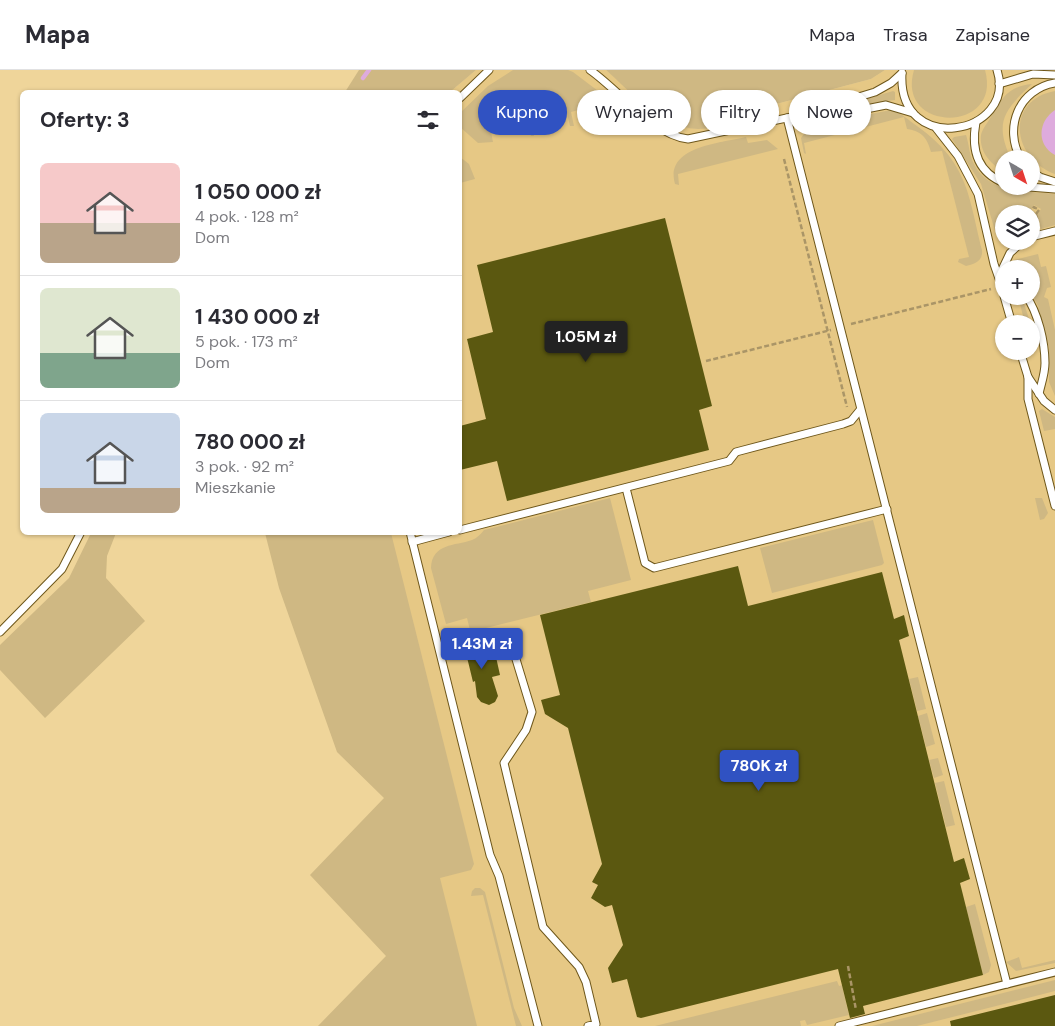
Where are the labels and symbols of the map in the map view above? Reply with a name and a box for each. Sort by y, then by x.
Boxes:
north arrow [995,150,1040,195]
pin: 1.05M zł [534,320,638,363]
pin: 1.43M zł [430,628,534,670]
pin: 780K zł [713,750,805,792]

